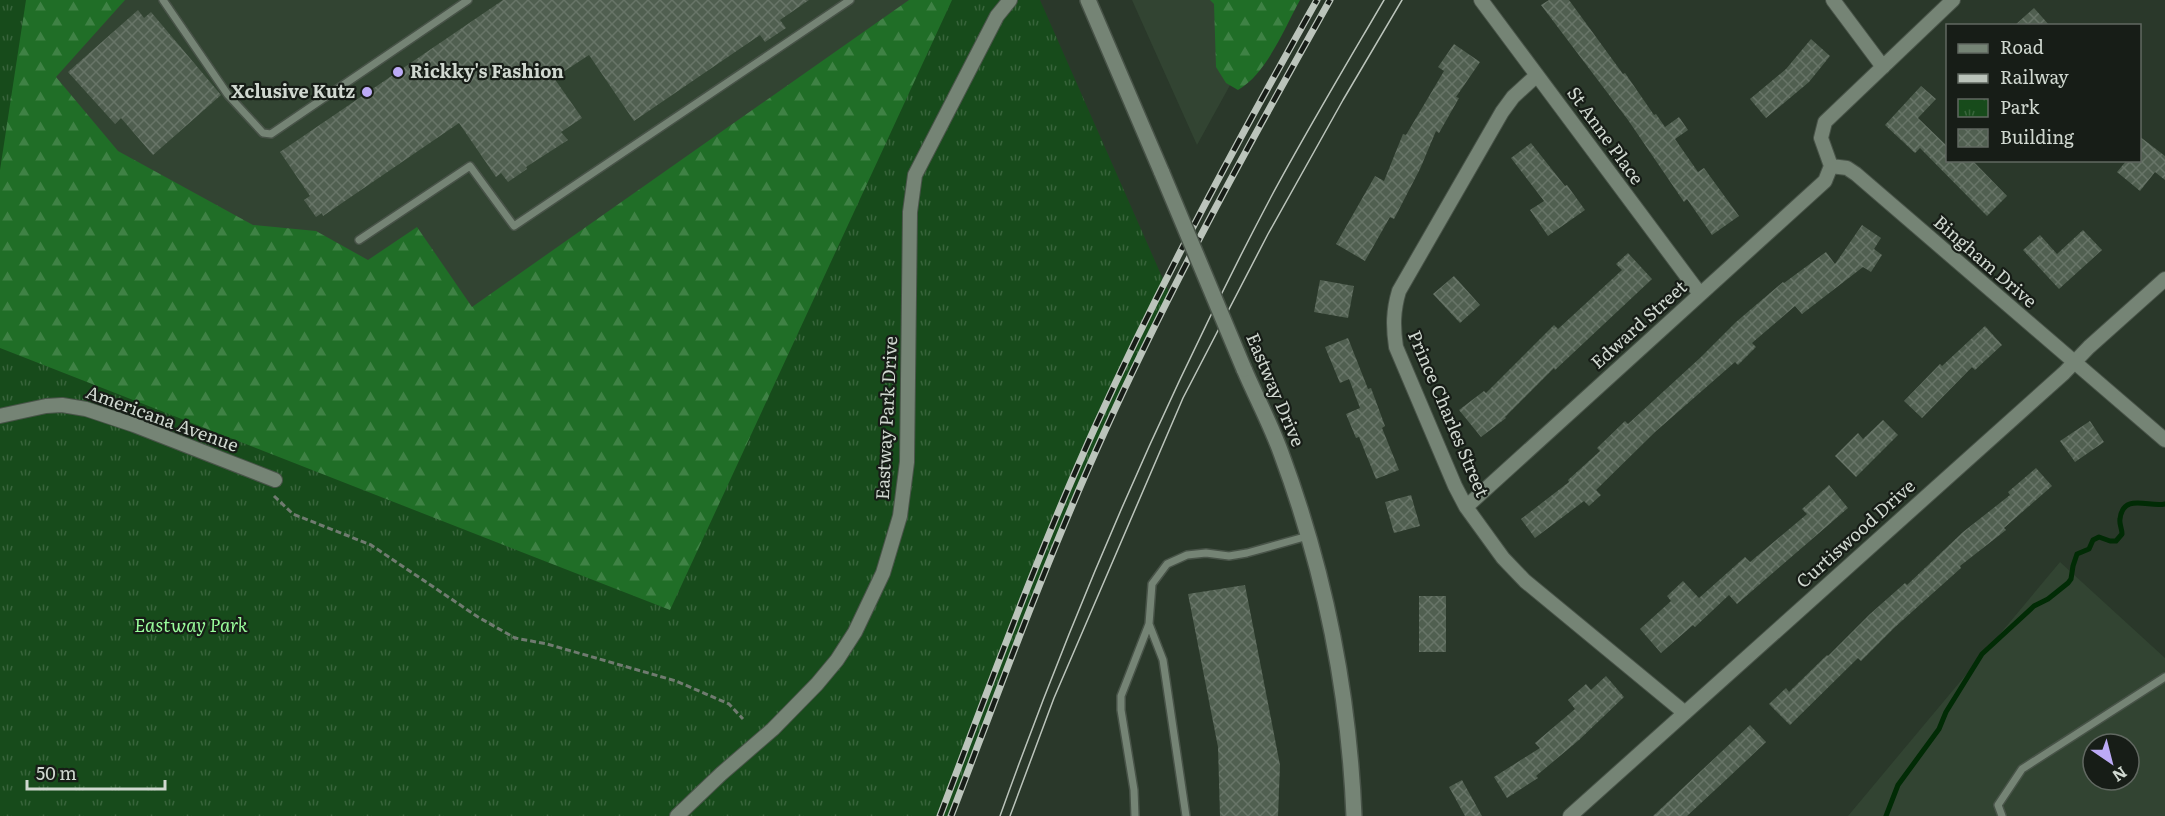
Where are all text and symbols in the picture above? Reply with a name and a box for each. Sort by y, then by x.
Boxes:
legend [1946,24,2141,162]
text: Road [2000,33,2044,60]
place label: Rickky's Fashion [410,57,564,84]
text: Railway [2000,63,2069,90]
marker: Rickky's Fashion [391,65,405,79]
place label: Xclusive Kutz [231,77,355,104]
street label: St Anne Place [1561,80,1651,190]
marker: Xclusive Kutz [360,85,374,99]
text: Park [2000,93,2041,120]
text: Building [2000,123,2075,150]
street label: Bingham Drive [1928,208,2044,314]
street label: Edward Street [1584,273,1693,375]
street label: Prince Charles Street [1402,326,1497,502]
street label: Eastway Drive [1240,328,1312,450]
street label: Eastway Park Drive [868,335,903,501]
street label: Americana Avenue [82,377,243,458]
street label: Curtiswood Drive [1790,472,1920,594]
park label: Eastway Park [134,611,248,638]
north arrow [2081,732,2141,792]
scale bar [27,753,165,791]
text: 50 m [36,759,77,786]
text: N [2108,761,2133,789]

